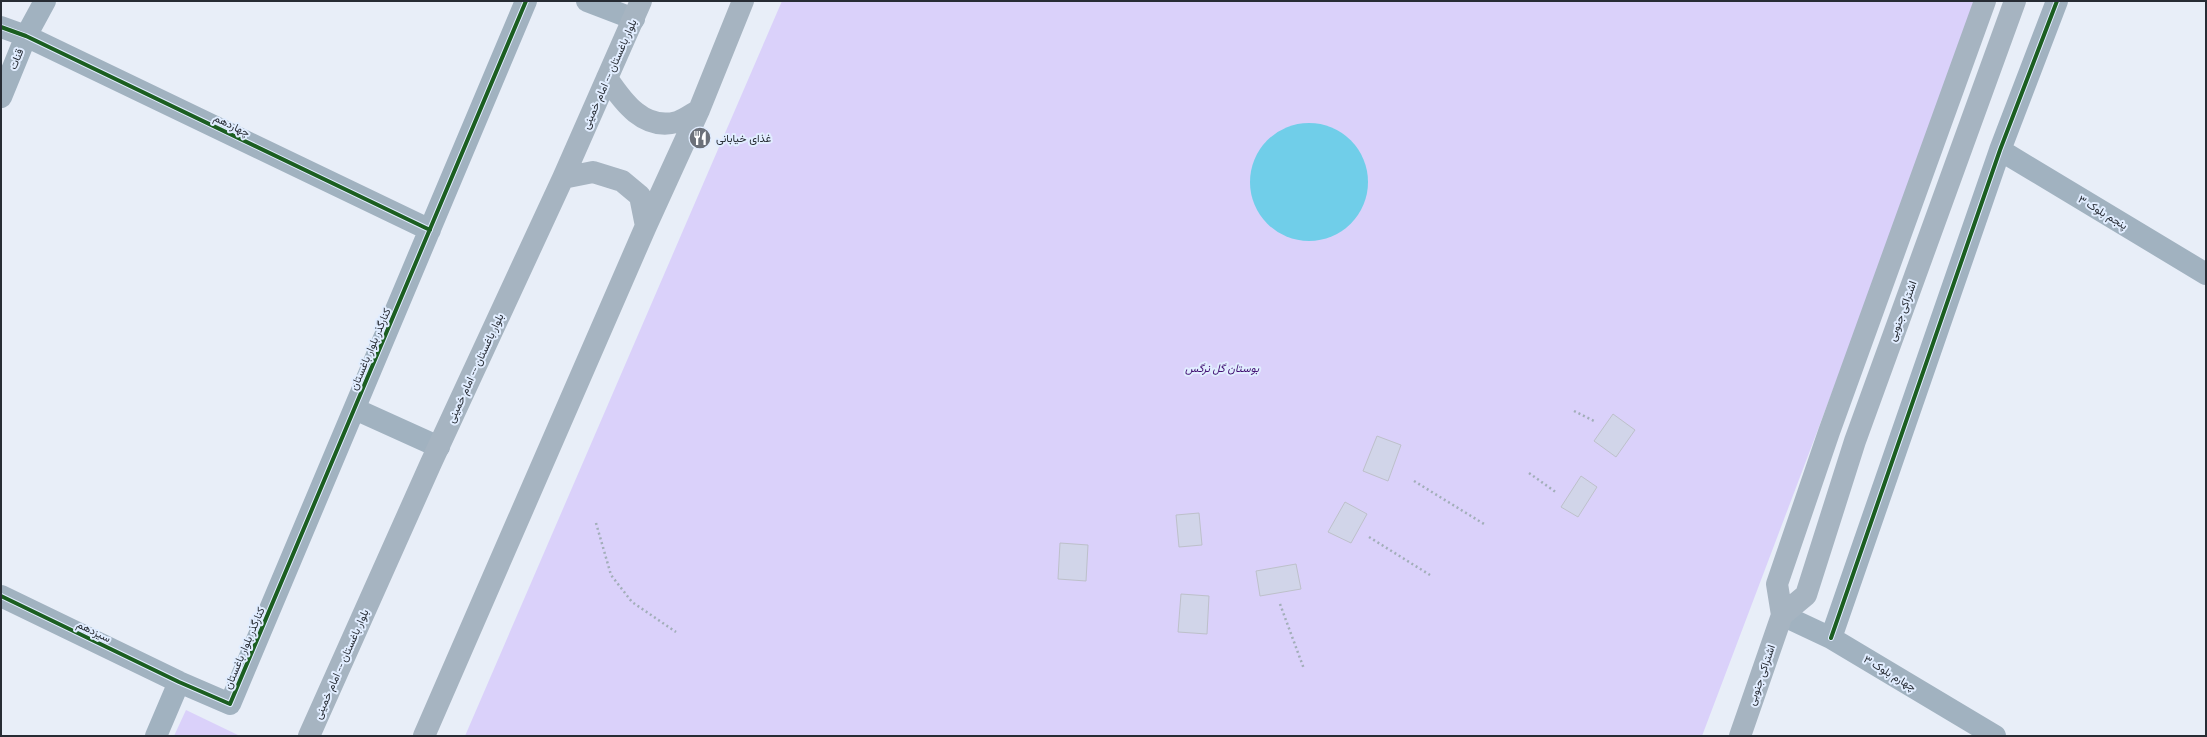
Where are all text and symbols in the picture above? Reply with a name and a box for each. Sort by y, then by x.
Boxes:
street label: بلوار باغستان -- امام خمینی [578,17,641,132]
street label: قنات [6,47,26,71]
street label: چهاردهم [211,110,252,141]
restaurant icon: غذای خیابانی [687,125,713,151]
place label: غذای خیابانی [716,131,771,145]
street label: پنجم بلوک ۳ [2075,192,2130,233]
street label: اشتراکی جنوبی [1885,279,1919,343]
street label: کنارگذر بلوار باغستان [346,306,394,392]
street label: بلوار باغستان -- امام خمینی [443,311,507,425]
park label: بوستان گل نرگس [1185,361,1260,375]
street label: کنارگذر بلوار باغستان [220,605,268,691]
street label: بلوار باغستان -- امام خمینی [310,607,373,722]
street label: سیزدهم [74,617,114,646]
street label: اشتراکی جنوبی [1744,643,1778,707]
street label: چهارم بلوک ۳ [1861,652,1919,695]

